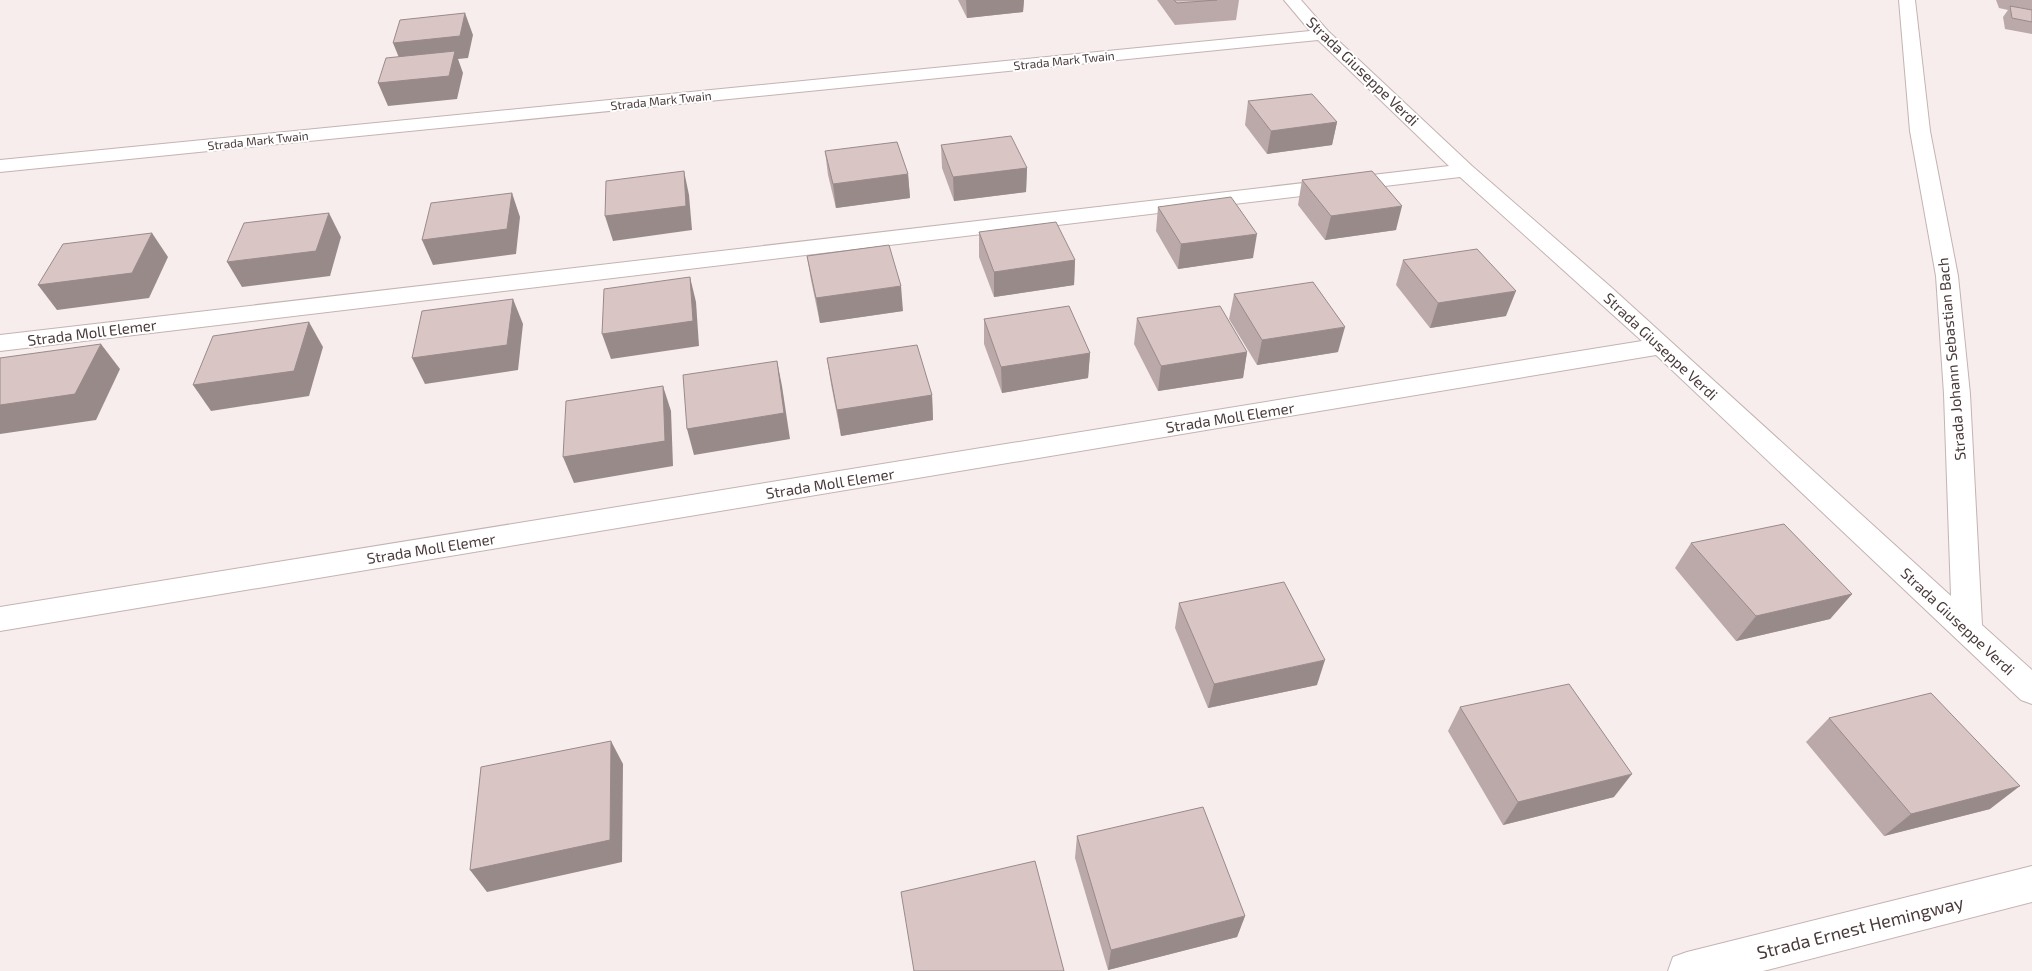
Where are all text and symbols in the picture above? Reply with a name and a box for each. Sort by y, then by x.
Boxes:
street label: Strada Giuseppe Verdi [1303,13,1423,129]
street label: Strada Mark Twain [1013,48,1115,72]
street label: Strada Mark Twain [610,88,712,112]
street label: Strada Mark Twain [207,128,309,152]
street label: Strada Johann Sebastian Bach [1933,257,1969,461]
street label: Strada Giuseppe Verdi [1600,289,1722,403]
street label: Strada Moll Elemer [26,315,158,349]
street label: Strada Moll Elemer [1164,398,1296,436]
street label: Strada Moll Elemer [764,464,896,502]
street label: Strada Moll Elemer [365,529,497,567]
street label: Strada Giuseppe Verdi [1897,564,2019,678]
street label: Strada Ernest Hemingway [1754,891,1966,963]

